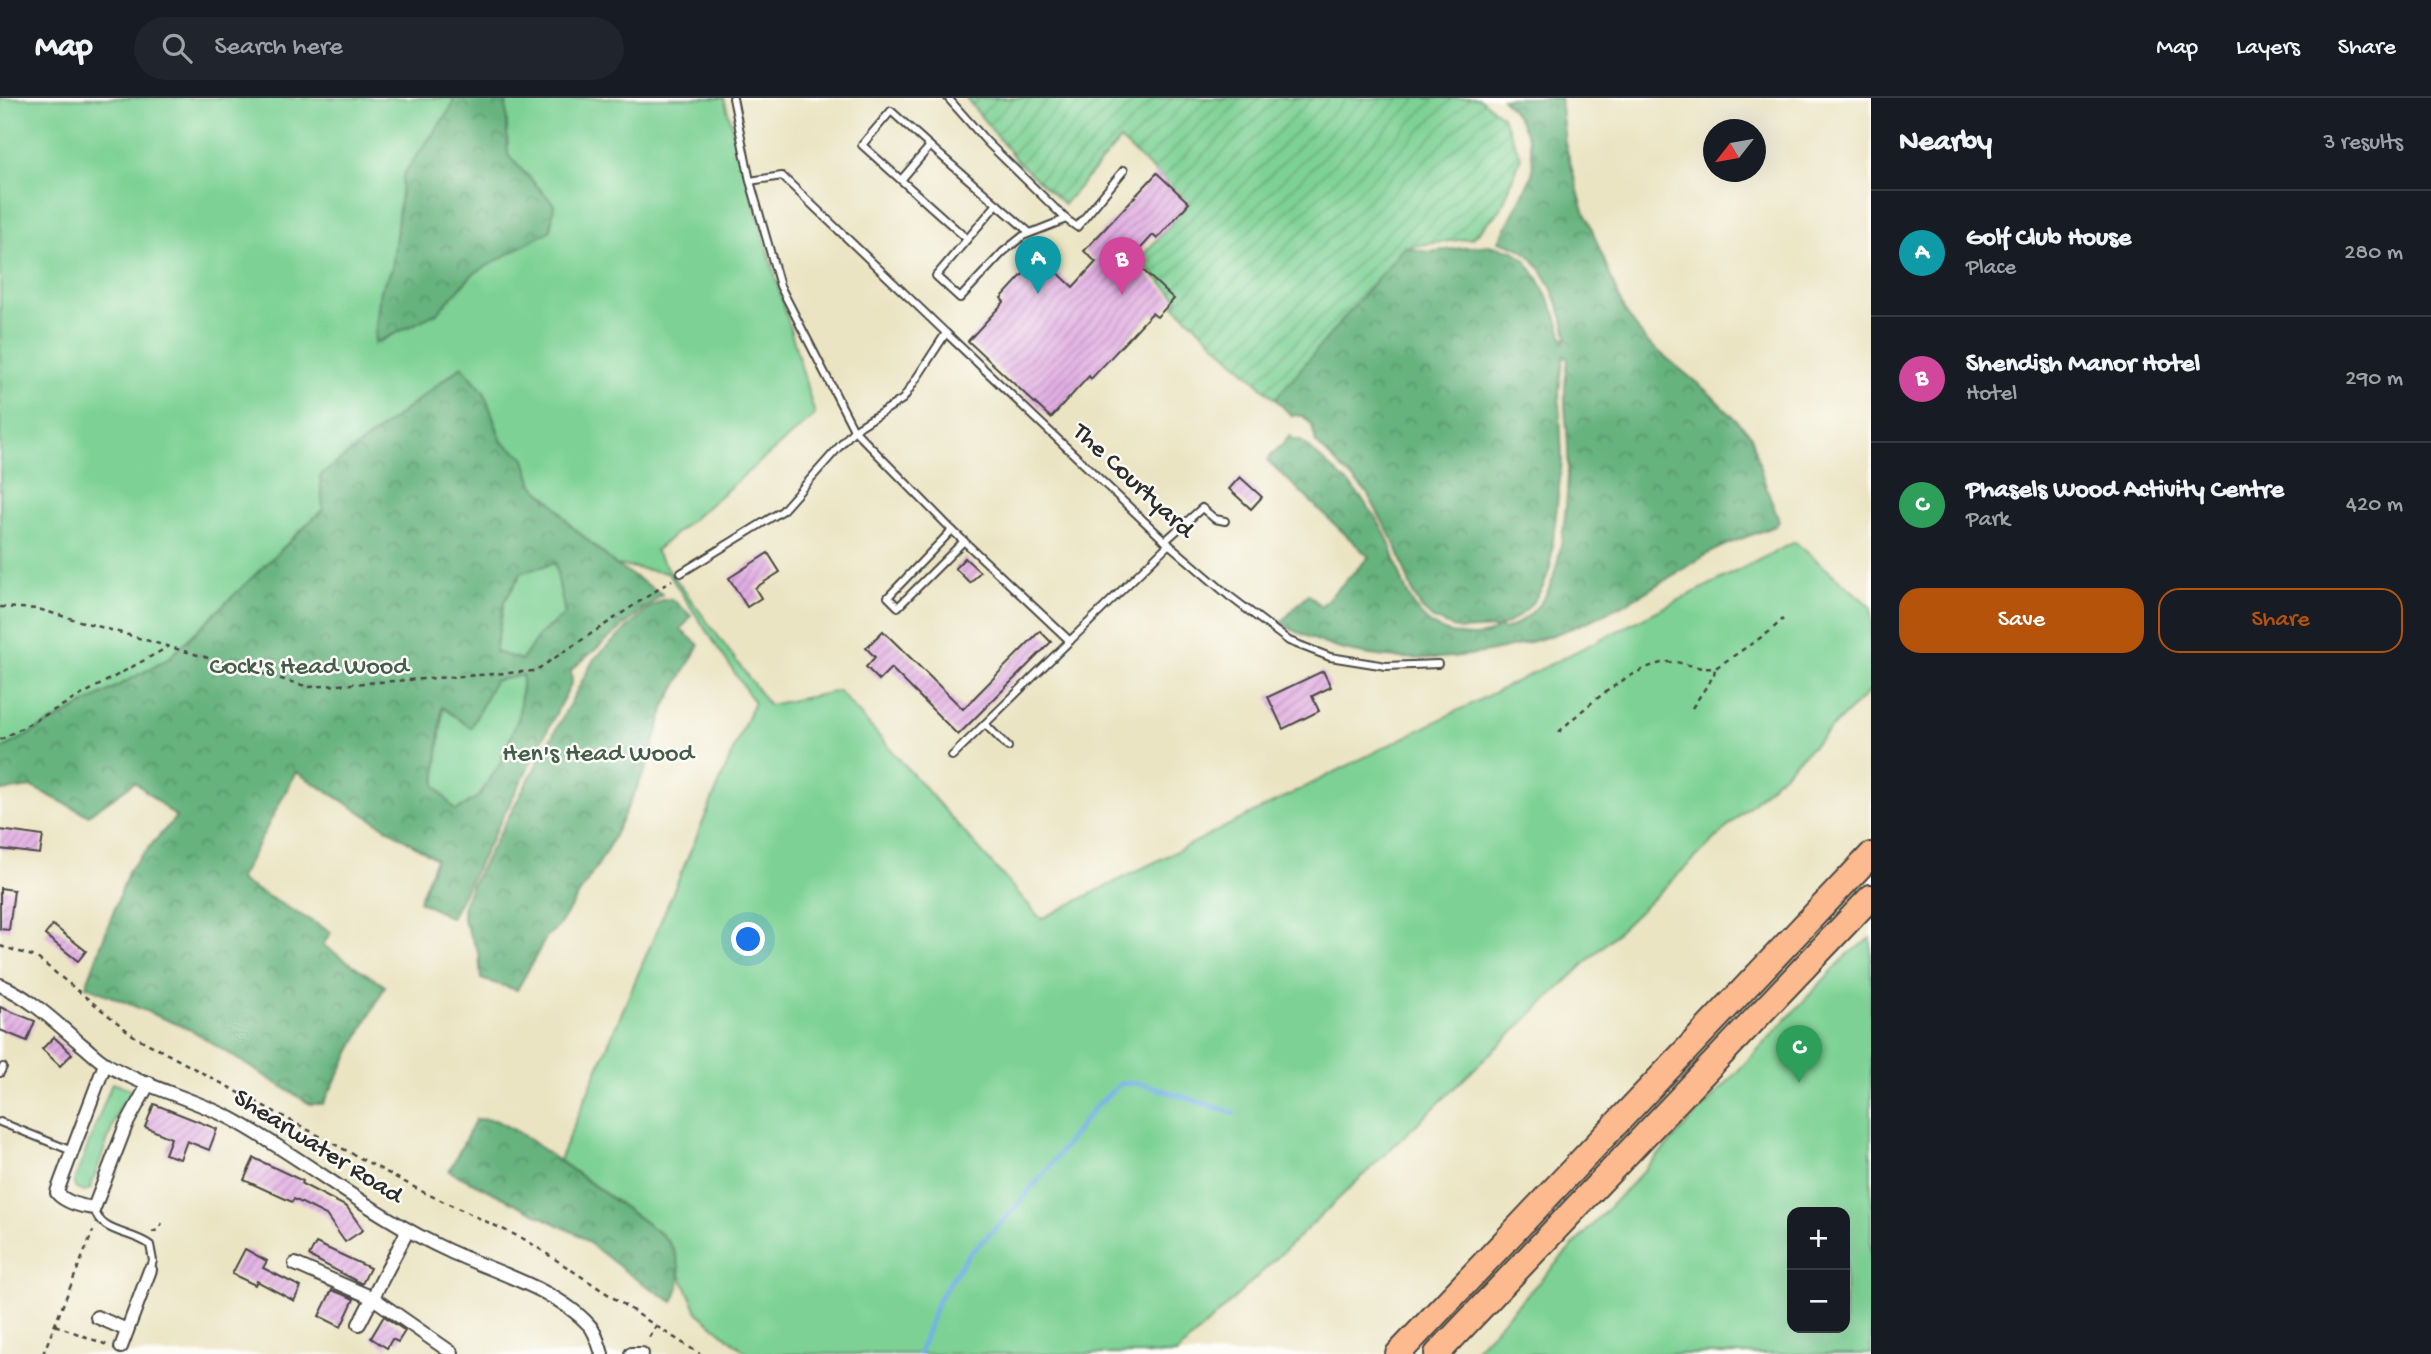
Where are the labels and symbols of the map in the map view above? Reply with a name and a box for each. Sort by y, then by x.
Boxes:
north arrow [1703,119,1766,182]
pin: A [1015,236,1061,294]
pin: B [1099,237,1145,295]
street label: The Courtyard [1063,417,1200,547]
park label: Cock's Head Wood [210,653,410,684]
park label: Hen's Head Wood [502,740,695,771]
your location [731,922,765,956]
pin: C [1776,1025,1822,1083]
street label: Shearwater Road [227,1083,409,1213]

